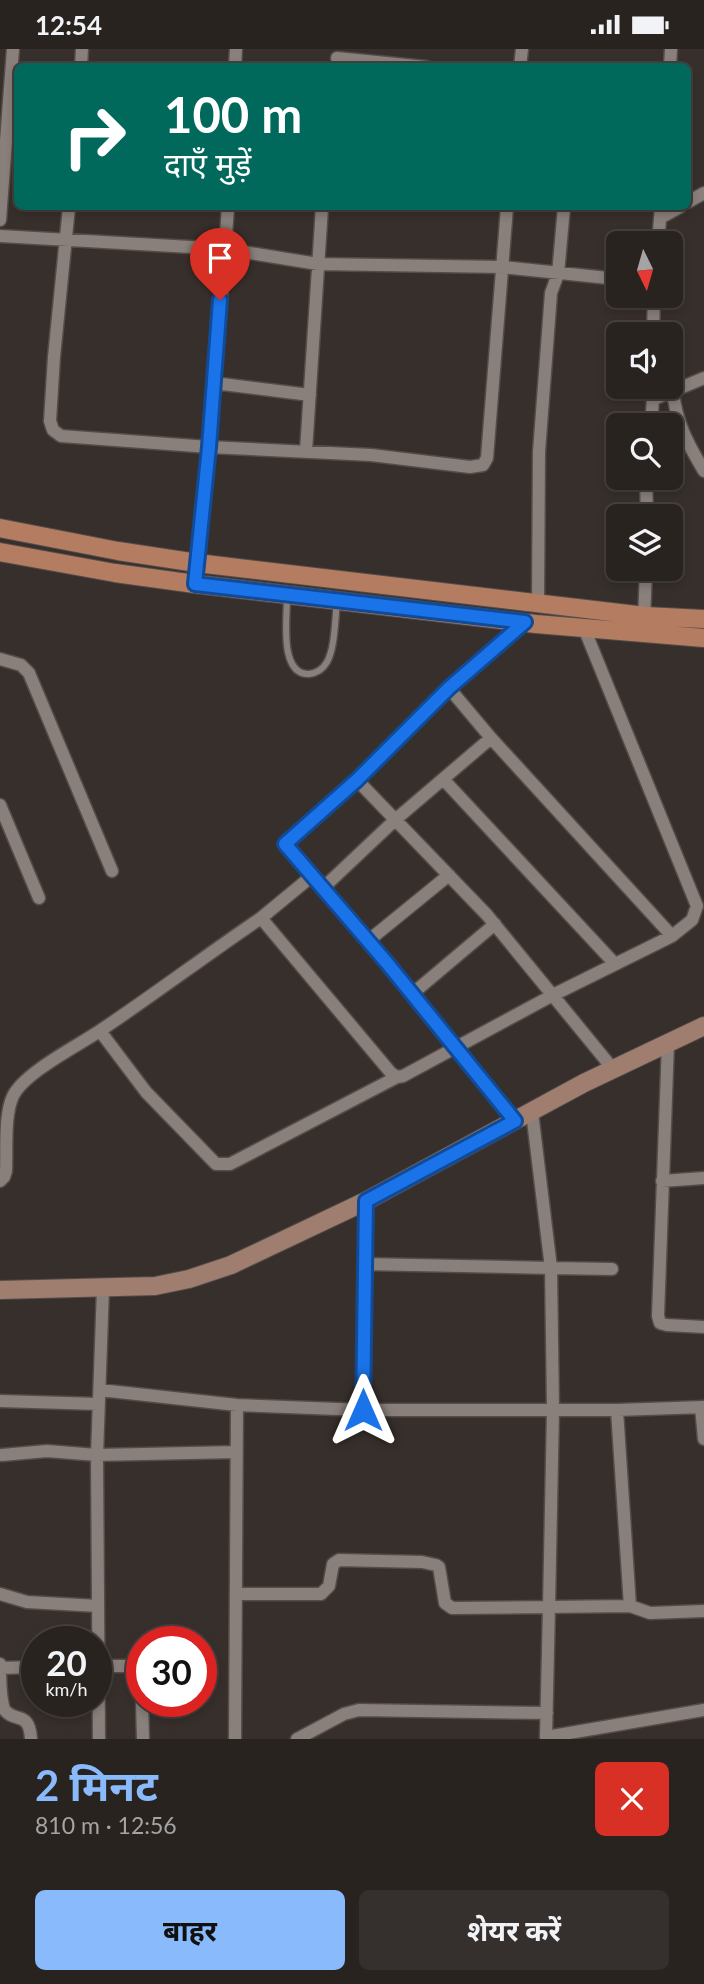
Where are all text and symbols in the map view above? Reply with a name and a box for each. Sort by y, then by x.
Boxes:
text: 12:54 [35,9,102,41]
text: 100 m [164,85,302,143]
icon: right [49,91,140,182]
text: दाएँ मुड़ें [164,144,251,183]
pin [190,228,250,300]
north arrow [606,231,682,308]
map controls [606,231,683,581]
icon: arrive [201,239,239,277]
button: sound [606,322,683,399]
button: search [606,413,683,490]
button: layers [606,504,683,581]
position arrow [326,1373,400,1447]
speed limit sign: 30 [126,1626,217,1717]
text: 20 [46,1641,87,1683]
text: km/h [45,1678,88,1700]
text: 2 मिनट [35,1760,158,1810]
button: close [595,1762,669,1836]
text: 810 m · 12:56 [35,1811,177,1839]
button: बाहर [35,1890,345,1970]
button: शेयर करें [359,1890,669,1970]

